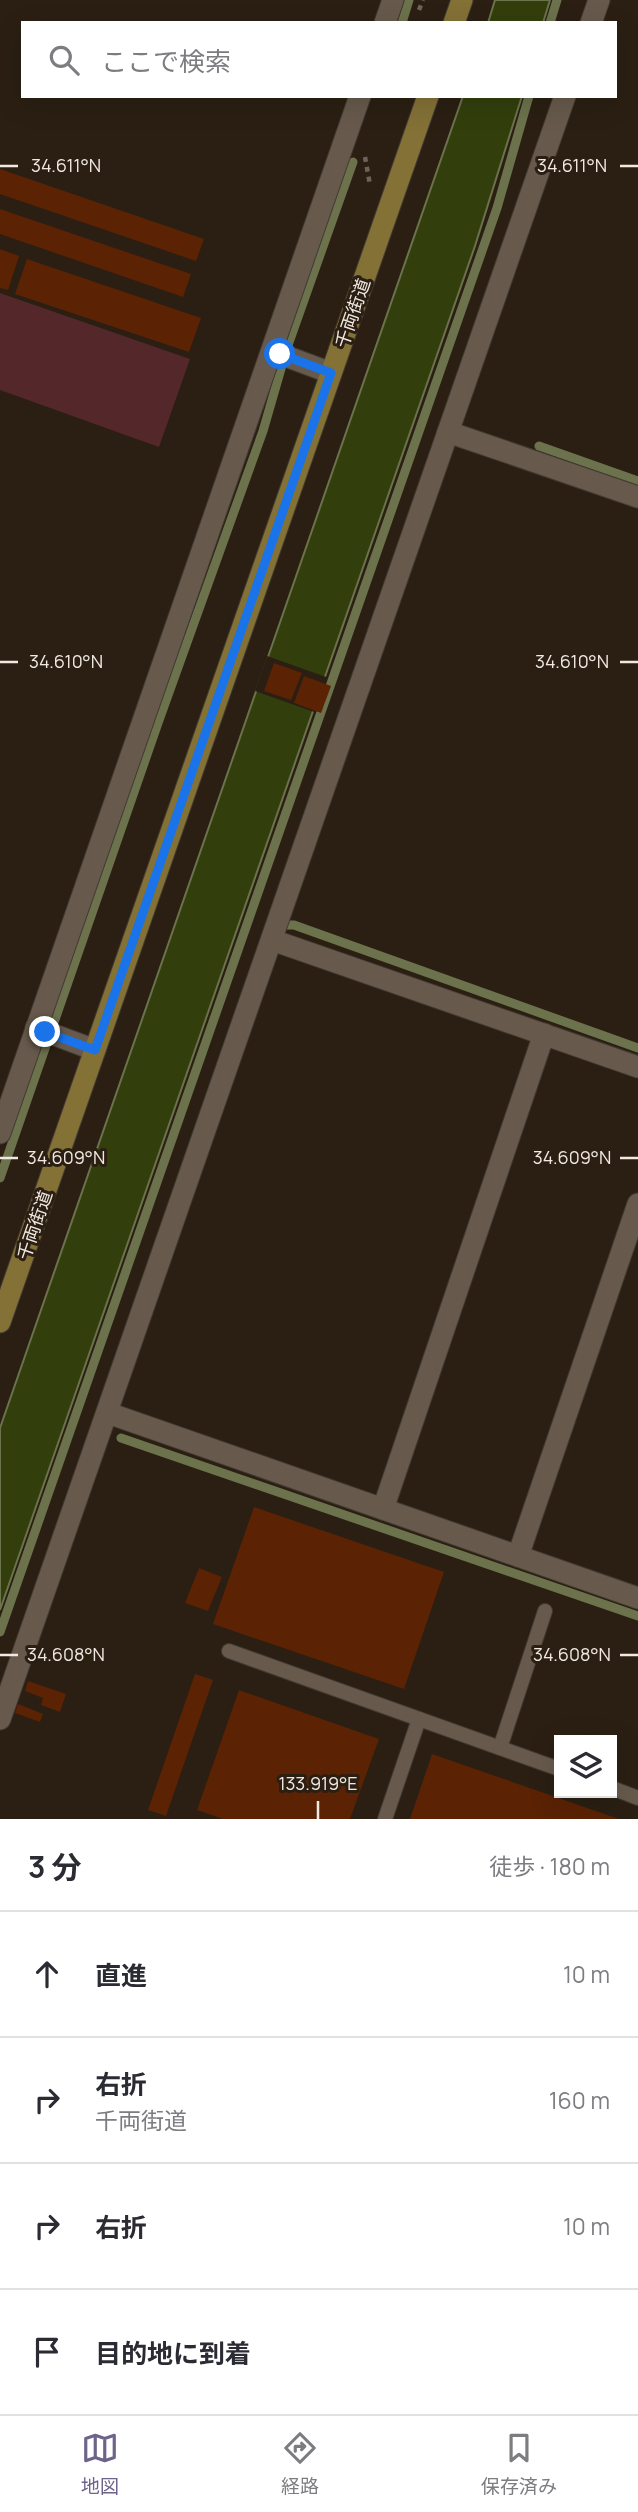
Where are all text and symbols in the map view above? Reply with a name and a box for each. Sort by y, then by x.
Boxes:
search box [21,21,617,98]
icon: search [45,41,83,79]
text: ここで検索 [101,43,231,79]
text: 34.611°N [31,153,101,177]
text: 34.611°N [537,153,607,177]
street label: 千両街道 [329,275,375,351]
route start [264,338,295,369]
text: 34.610°N [29,649,103,673]
text: 34.610°N [535,649,609,673]
route end [29,1016,60,1047]
text: 34.609°N [27,1145,105,1169]
text: 34.609°N [533,1145,611,1169]
street label: 千両街道 [11,1187,57,1263]
text: 34.608°N [27,1642,105,1666]
text: 34.608°N [533,1642,611,1666]
map controls [554,1735,617,1798]
button: layers [554,1735,617,1798]
text: 133.919°E [278,1771,358,1795]
text: 3 分 [28,1846,81,1887]
text: 徒歩 · 180 m [489,1850,610,1882]
icon: ahead [28,1955,66,1993]
text: 直進 [95,1957,147,1993]
text: 10 m [563,1958,610,1990]
text: 右折 [95,2066,147,2102]
icon: right [28,2081,66,2119]
text: 160 m [549,2084,610,2116]
text: 千両街道 [95,2104,187,2136]
icon: right [28,2207,66,2245]
text: 右折 [95,2209,147,2245]
text: 10 m [563,2210,610,2242]
icon: arrive [28,2333,66,2371]
text: 目的地に到着 [95,2335,251,2371]
tab: 地図 [81,2429,119,2499]
tab: 経路 [281,2429,319,2499]
tab: 保存済み [481,2429,557,2499]

